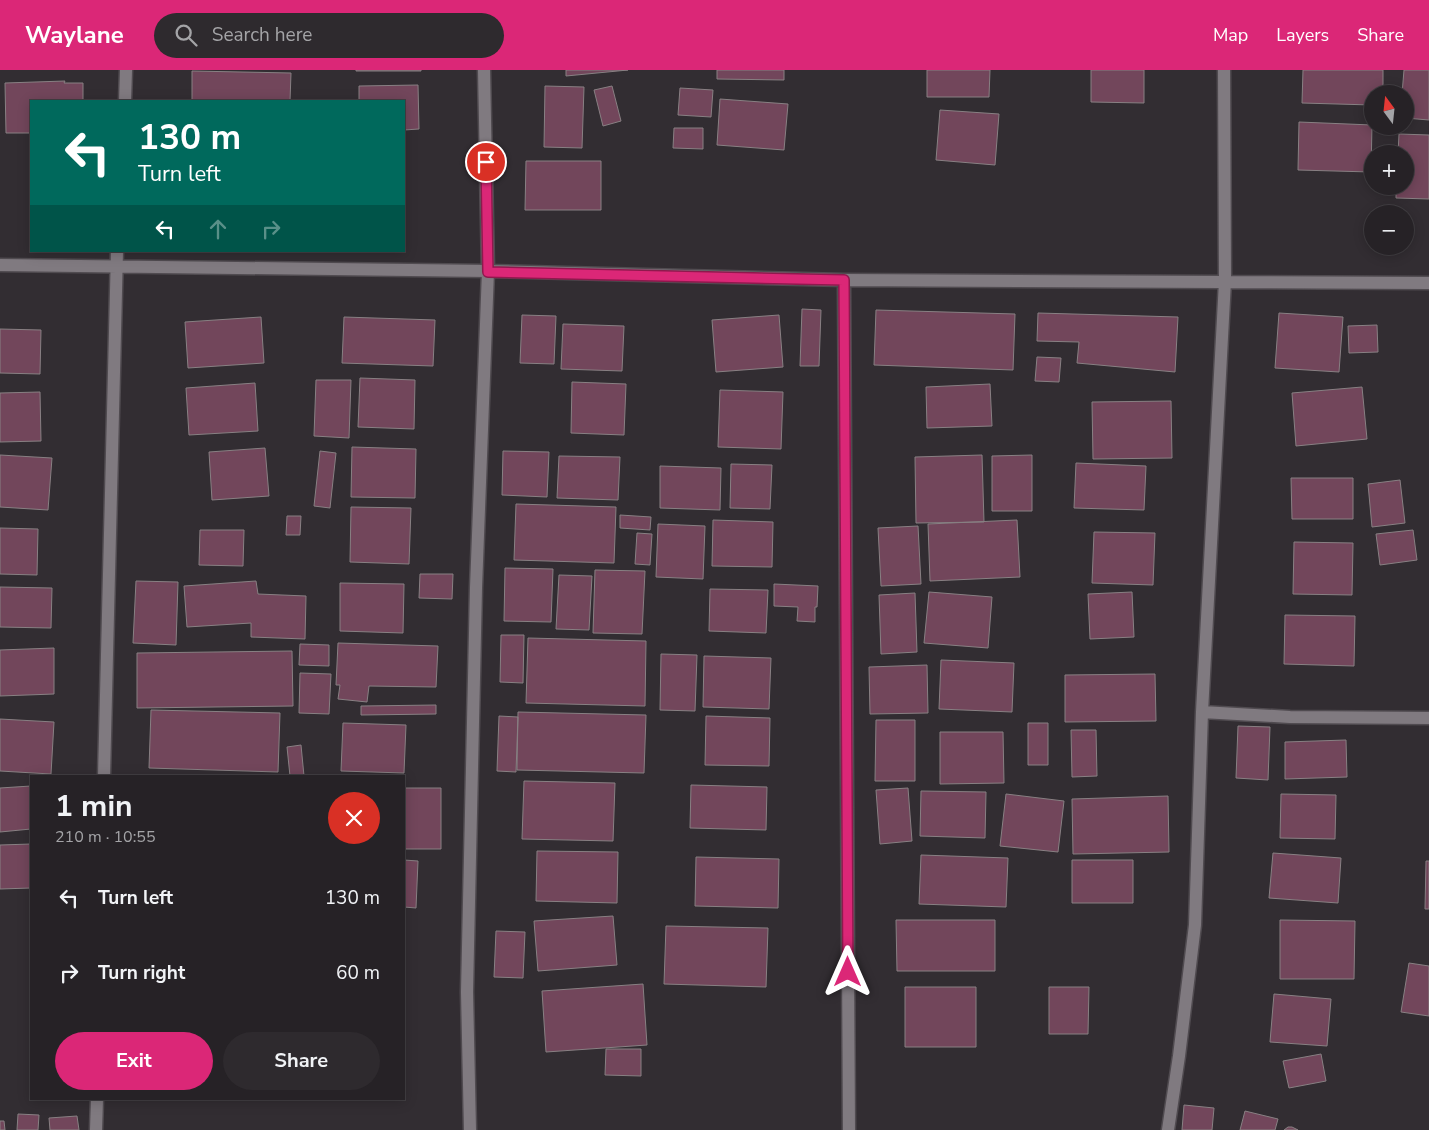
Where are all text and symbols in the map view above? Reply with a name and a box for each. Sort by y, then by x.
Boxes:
search box [154,13,504,58]
text: Waylane [25,19,124,51]
icon: search [172,21,200,49]
text: Search here [212,22,312,48]
text: Map [1213,23,1248,47]
text: Layers [1276,23,1329,47]
text: Share [1357,23,1404,47]
north arrow [1364,85,1414,135]
map controls [1364,85,1414,255]
text: 130 m [138,114,241,161]
icon: left [55,120,120,185]
pin [465,141,507,183]
button: + [1364,145,1414,195]
icon: arrive [472,148,500,176]
text: Turn left [138,159,221,189]
button: − [1364,205,1414,255]
icon: left [151,215,179,243]
icon: ahead [204,215,232,243]
icon: right [257,215,285,243]
text: 1 min [55,786,133,827]
button: close [328,792,380,844]
text: 210 m · 10:55 [55,826,156,848]
icon: left [55,884,83,912]
text: Turn left [98,885,173,911]
text: 130 m [325,885,380,911]
position arrow [821,945,873,997]
icon: right [55,959,83,987]
text: Turn right [98,960,185,986]
text: 60 m [336,960,380,986]
button: Exit [55,1032,213,1090]
button: Share [223,1032,380,1090]

